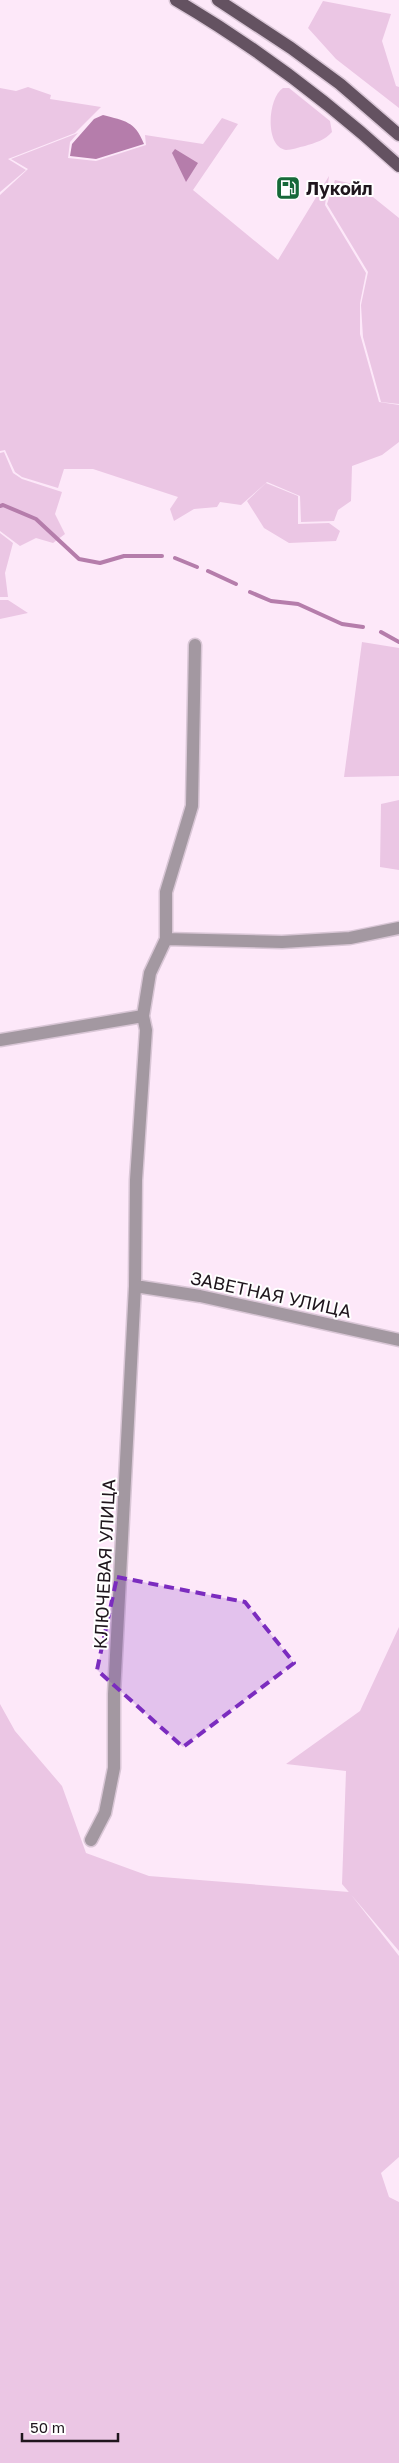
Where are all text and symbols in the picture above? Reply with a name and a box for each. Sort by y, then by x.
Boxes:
fuel station icon: Лукойл [275,175,301,201]
place label: Лукойл [306,177,373,199]
street label: ЗАВЕТНАЯ УЛИЦА [188,1266,354,1322]
street label: КЛЮЧЕВАЯ УЛИЦА [89,1478,119,1650]
scale bar [22,2410,119,2442]
text: 50 m [30,2418,65,2436]

